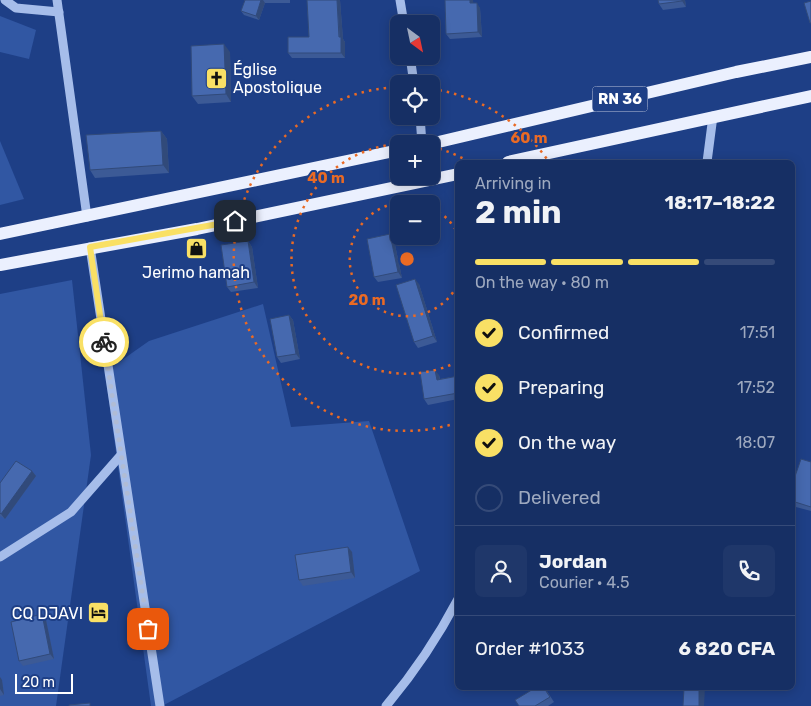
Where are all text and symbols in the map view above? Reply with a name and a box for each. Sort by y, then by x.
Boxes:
north arrow [390,15,440,65]
map controls [390,15,440,245]
place label: Église Apostolique [233,60,322,97]
church icon: Église Apostolique [205,66,229,90]
button: locate [390,75,440,125]
road number: RN 36 [592,86,648,112]
text: 60 m [511,129,547,147]
button: + [390,135,440,185]
text: 40 m [307,169,345,187]
text: Arriving in [475,174,551,193]
text: 18:17–18:22 [665,191,775,214]
text: 2 min [475,193,562,231]
button: − [390,195,440,245]
pin [214,200,256,242]
icon: home [221,207,249,235]
shop icon: Jerimo hamah [184,236,208,260]
centre of rings [398,250,416,268]
place label: Jerimo hamah [142,263,250,282]
text: On the way · 80 m [475,273,609,292]
text: 20 m [349,291,385,309]
courier [79,317,129,367]
icon: check [475,319,503,347]
text: Confirmed [518,321,609,344]
text: 17:51 [740,323,775,342]
icon: bike [90,328,118,356]
icon: check [475,374,503,402]
text: Preparing [518,376,604,399]
text: 17:52 [737,378,775,397]
icon: check [475,429,503,457]
text: On the way [518,431,616,454]
text: 18:07 [736,433,775,452]
text: Delivered [518,486,601,509]
button: person [475,545,527,597]
button: phone [723,545,775,597]
text: Jordan [539,550,607,573]
text: Courier · 4.5 [539,573,629,592]
hotel icon: CQ DJAVI [87,601,111,625]
place label: CQ DJAVI [12,604,83,623]
pin [127,608,169,650]
icon: bag [134,615,162,643]
text: Order #1033 [475,637,585,660]
text: 6 820 CFA [678,637,775,660]
scale bar [15,671,72,694]
text: 20 m [22,674,55,691]

